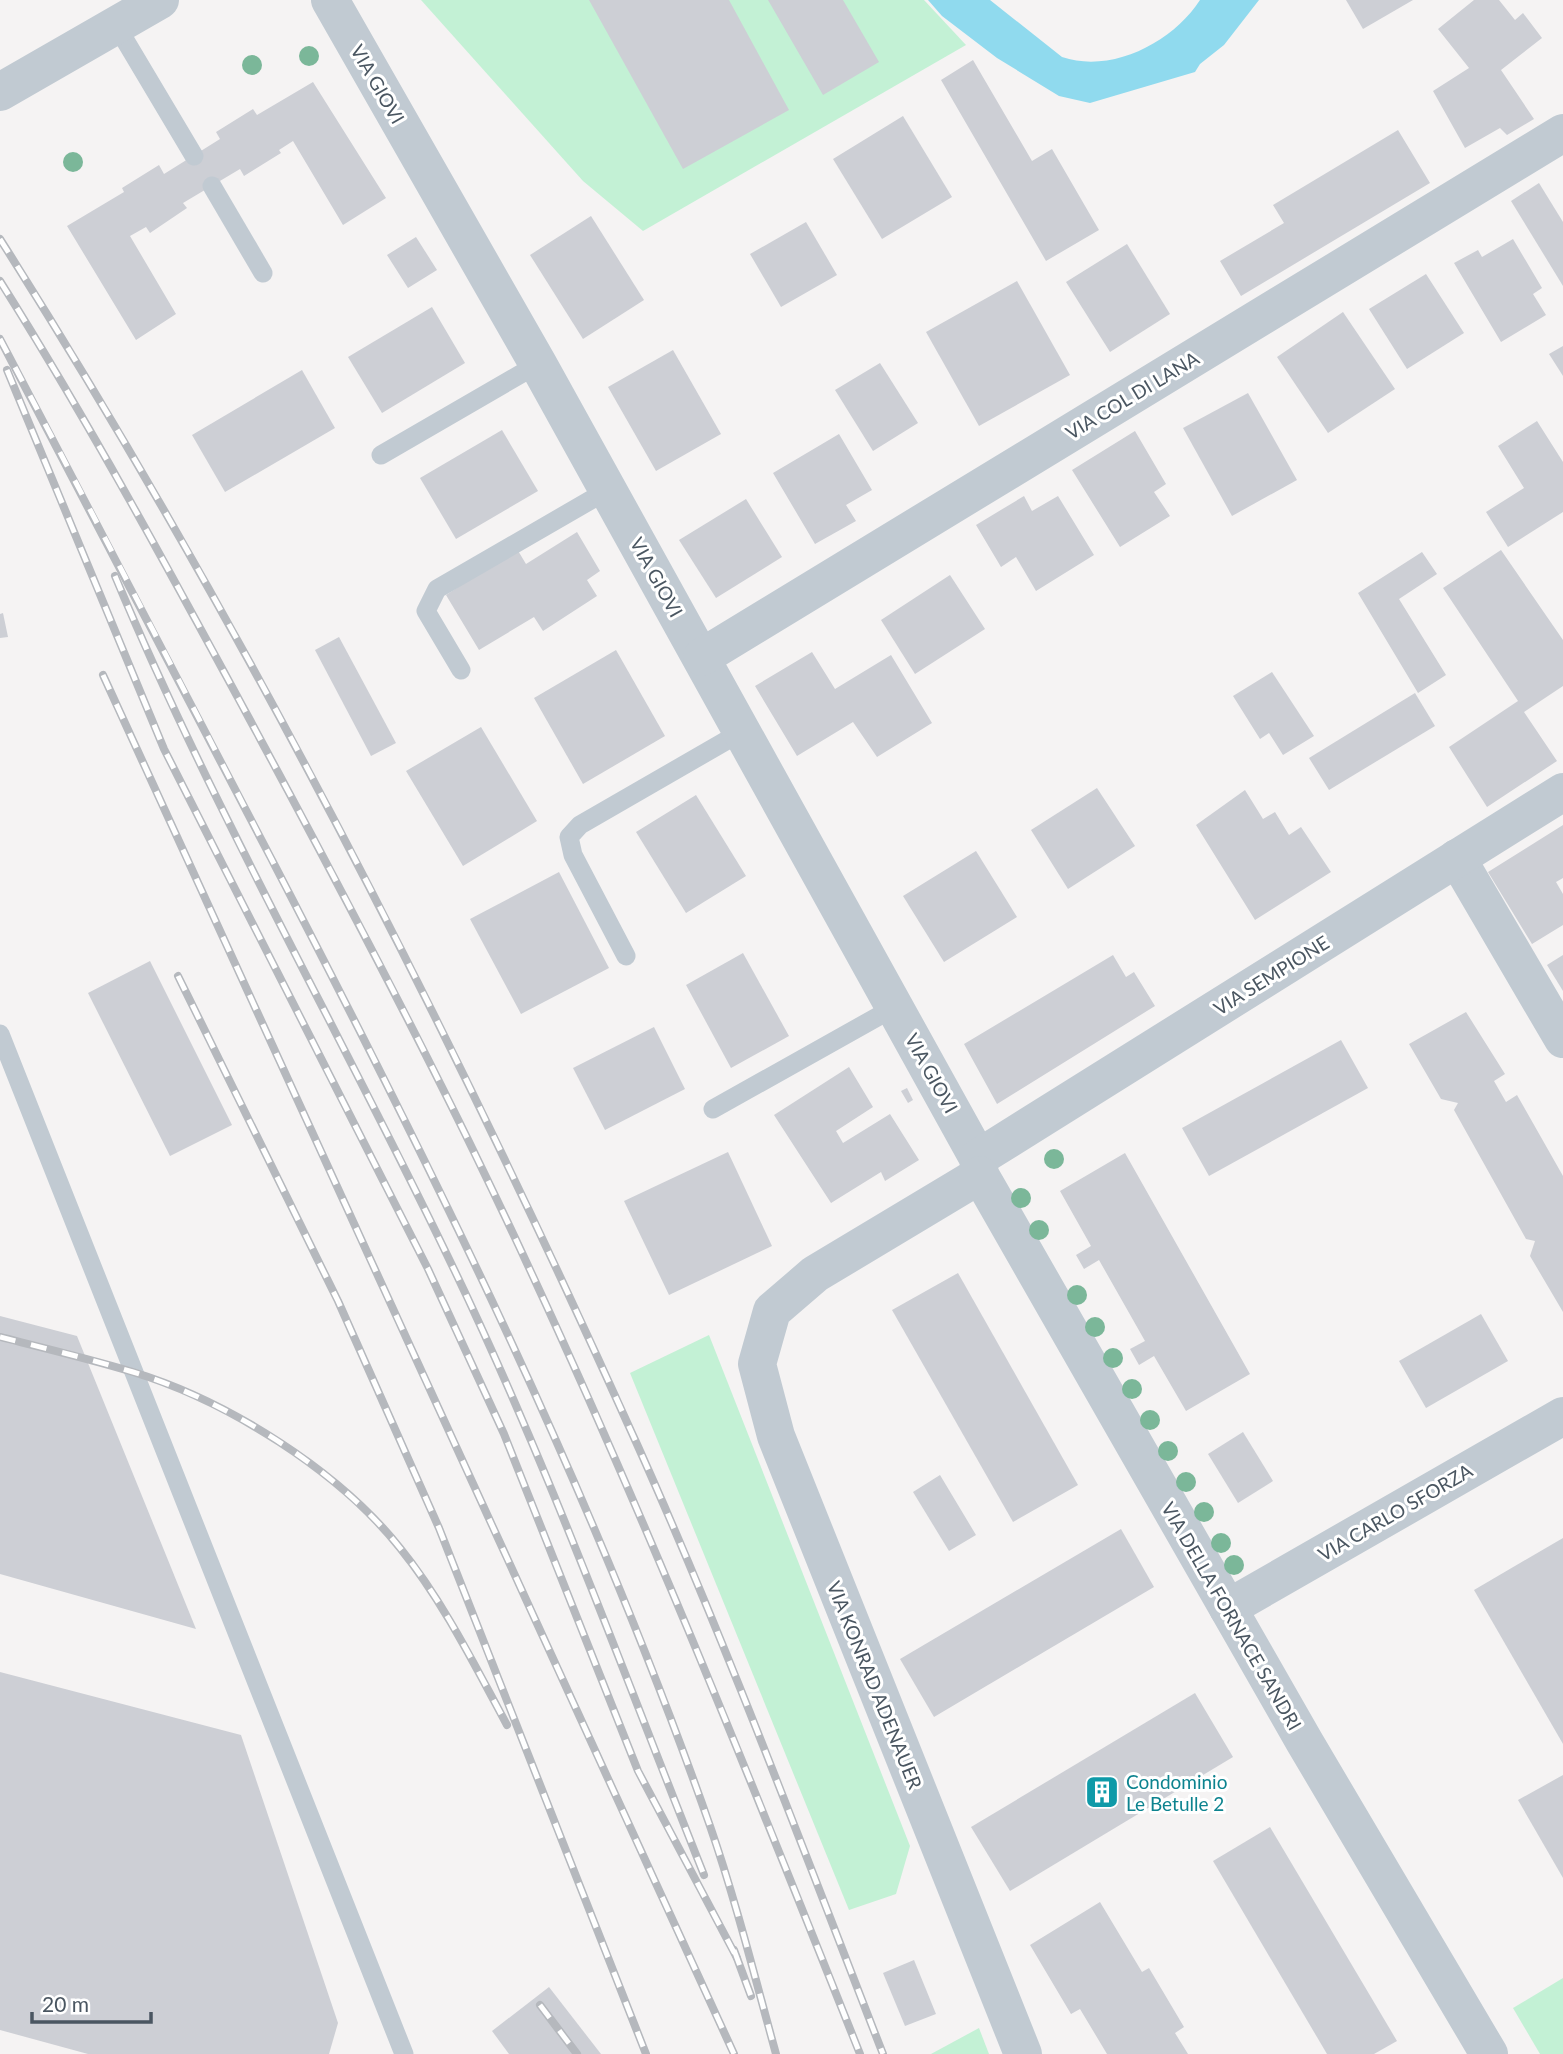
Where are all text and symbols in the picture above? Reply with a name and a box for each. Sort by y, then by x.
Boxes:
street label: VIA GIOVI [346,40,410,128]
street label: VIA COL DI LANA [1061,346,1203,444]
street label: VIA GIOVI [626,533,688,621]
street label: VIA SEMPIONE [1209,930,1333,1020]
street label: VIA GIOVI [901,1029,963,1117]
street label: VIA CARLO SFORZA [1314,1458,1476,1566]
street label: VIA DELLA FORNACE SANDRI [1157,1498,1307,1734]
street label: VIA KONRAD ADENAUER [823,1578,927,1792]
place label: Condominio Le Betulle 2 [1126,1770,1227,1815]
building icon: Condominio Le Betulle 2 [1083,1773,1121,1811]
scale bar [32,1980,150,2024]
text: 20 m [42,1991,89,2016]

